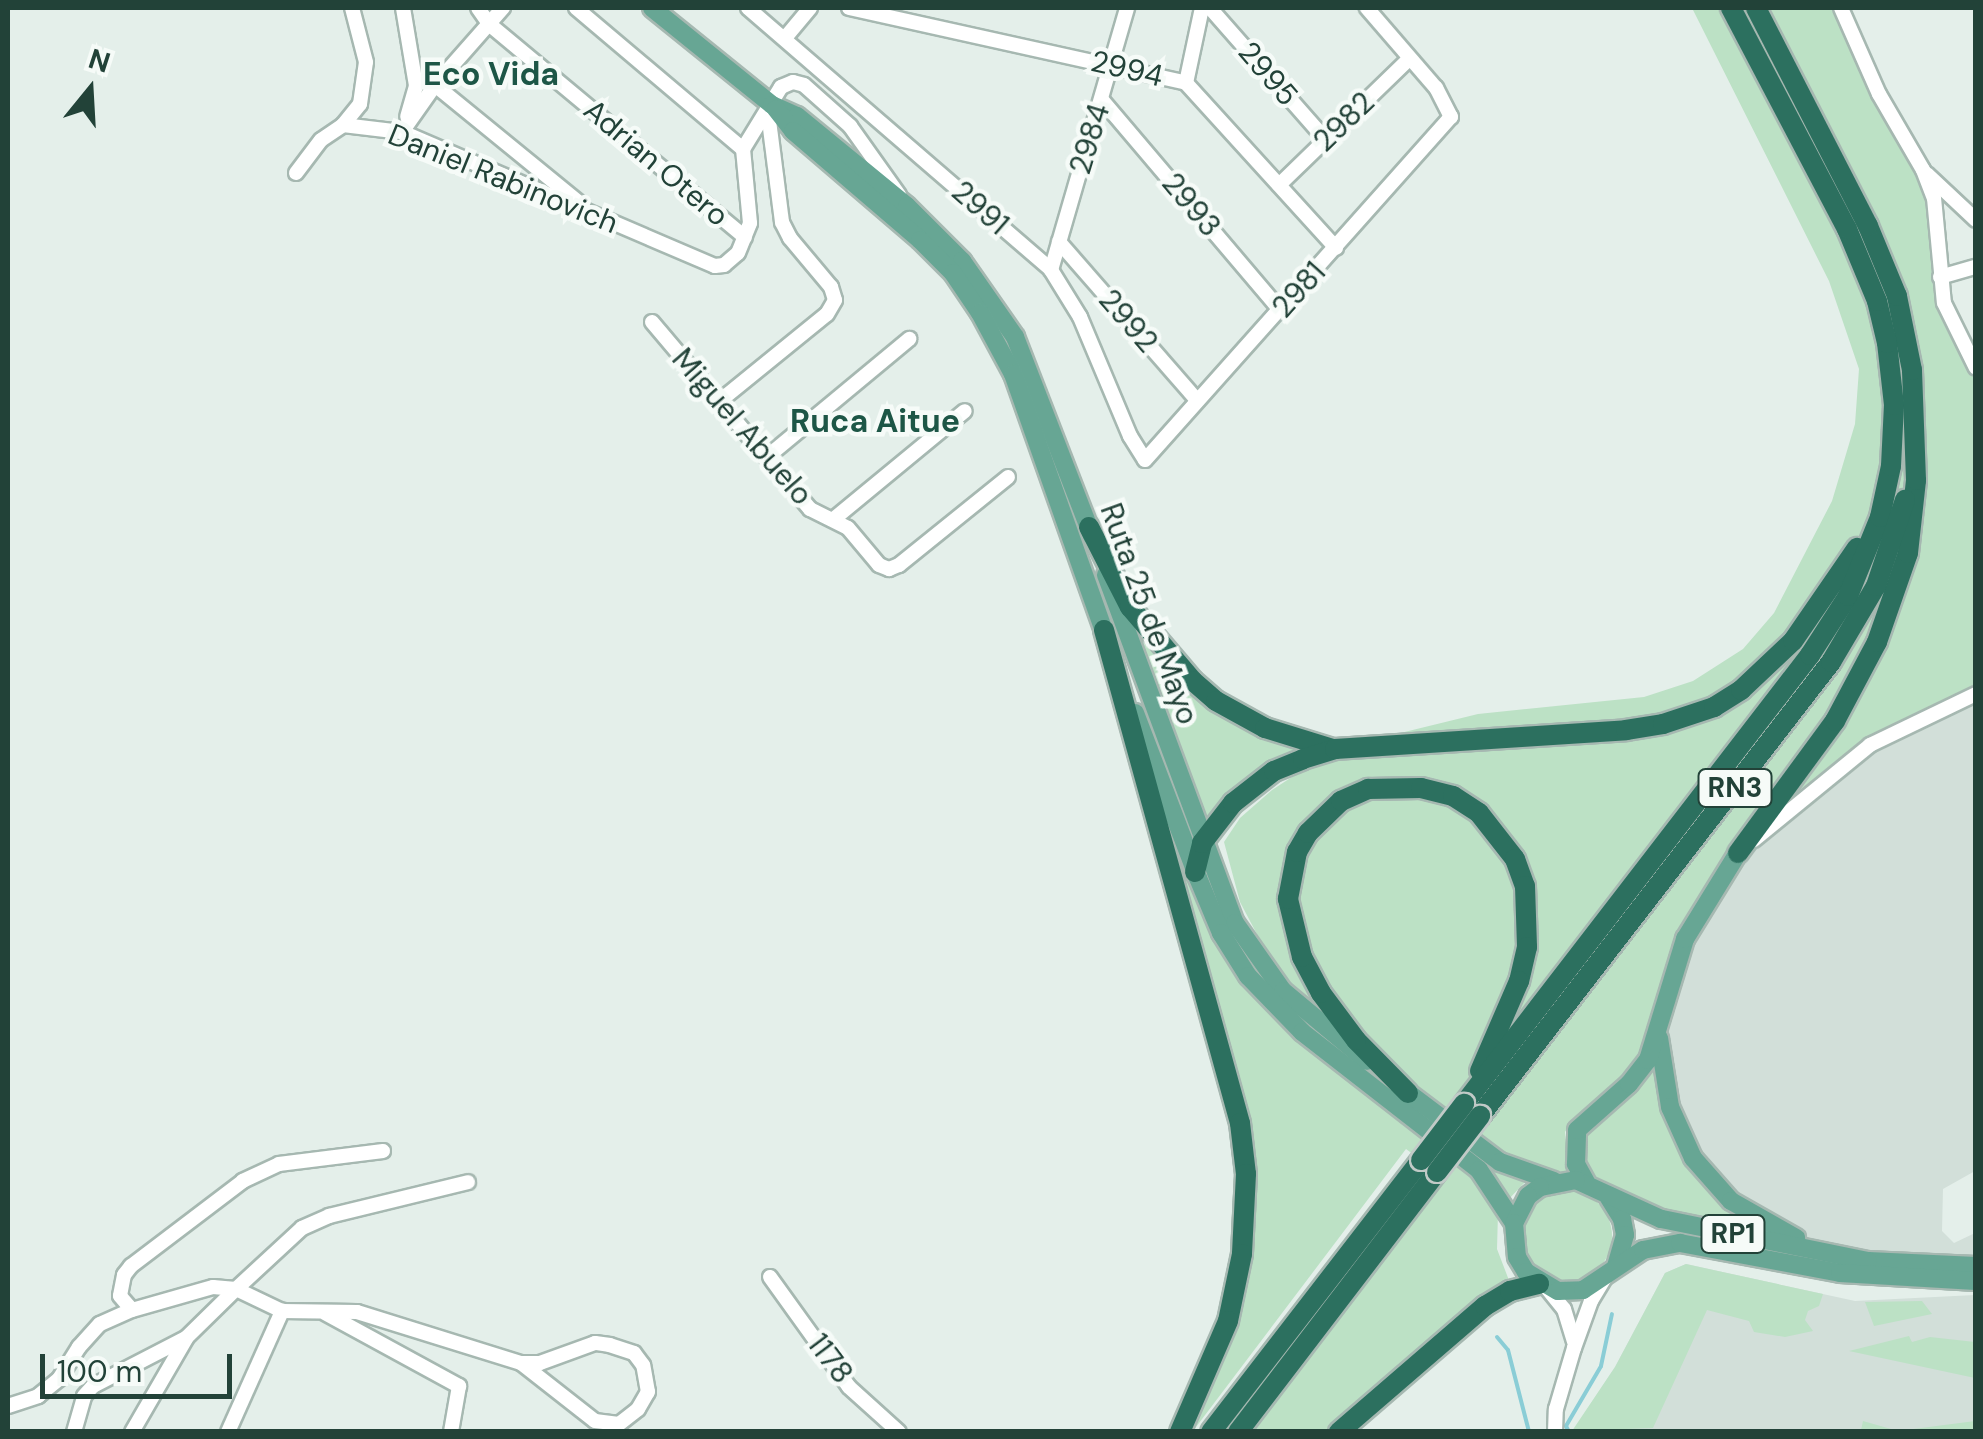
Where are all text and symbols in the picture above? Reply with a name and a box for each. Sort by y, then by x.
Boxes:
street label: 2995 [1230,35,1306,113]
north arrow [40,40,140,140]
text: N [84,40,115,82]
street label: 2994 [1087,43,1167,95]
district label: Eco Vida [423,55,559,93]
street label: 2982 [1306,85,1382,159]
street label: Adrian Otero [576,92,736,234]
street label: 2984 [1062,99,1118,179]
street label: Daniel Rabinovich [383,117,623,241]
street label: 2993 [1154,166,1228,244]
street label: 2991 [944,174,1016,242]
street label: 2981 [1265,255,1333,325]
street label: 2992 [1091,282,1165,360]
street label: Miguel Abuelo [664,341,820,513]
district label: Ruca Aitue [790,402,960,440]
street label: Ruta 25 de Mayo [1092,499,1206,729]
road number: RN3 [1698,765,1772,811]
road number: RP1 [1698,1211,1768,1257]
street label: 1178 [800,1327,860,1391]
scale bar [45,1334,238,1396]
text: 100 m [57,1352,142,1391]

